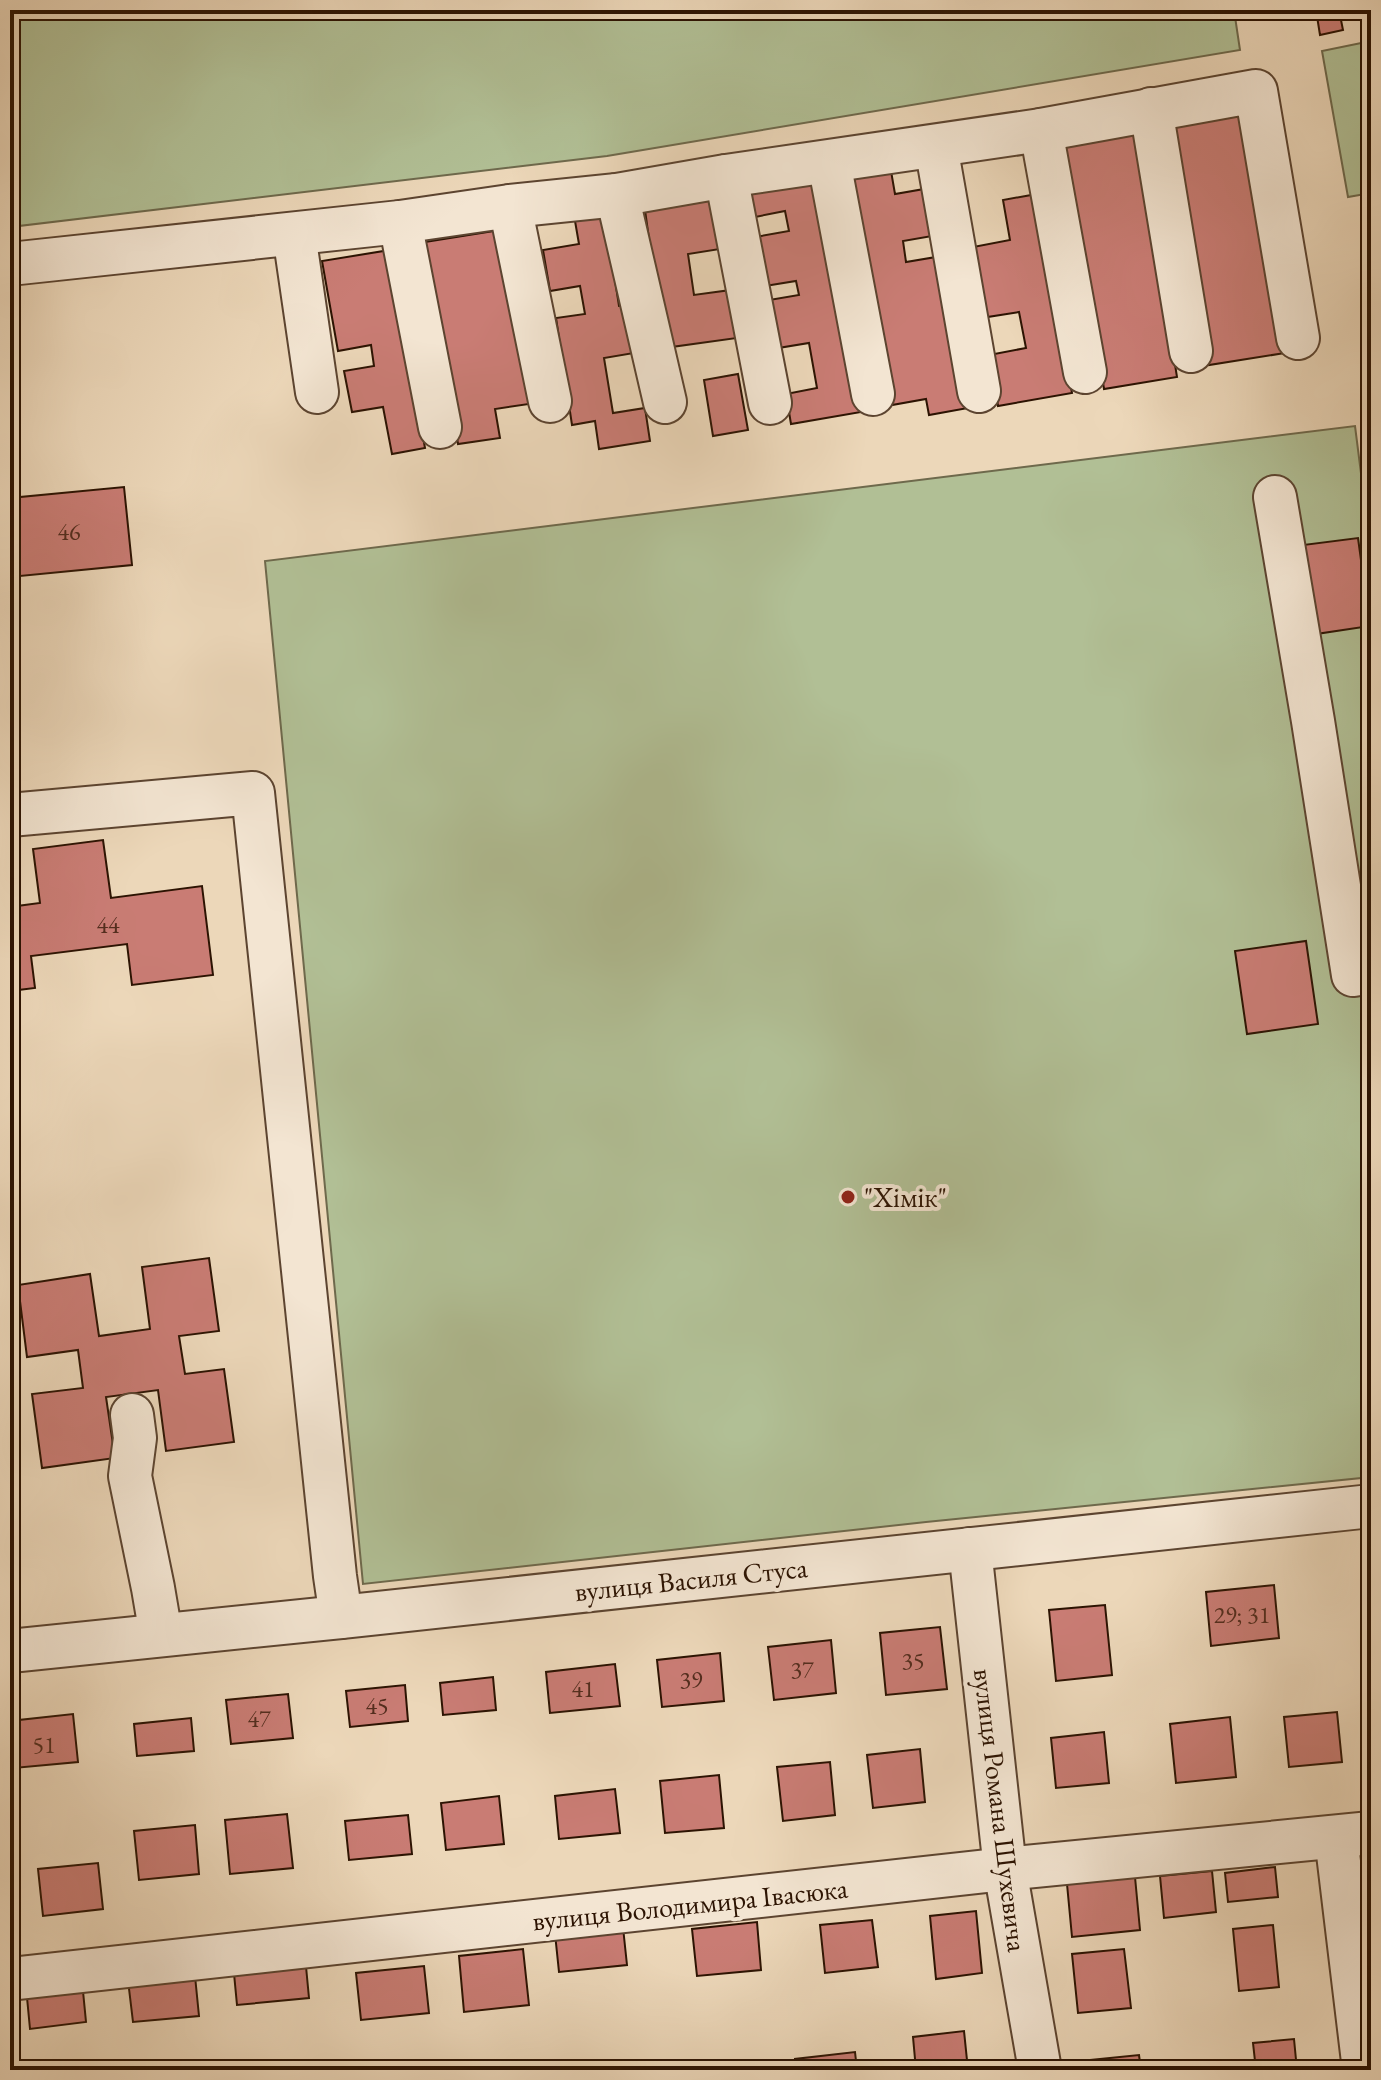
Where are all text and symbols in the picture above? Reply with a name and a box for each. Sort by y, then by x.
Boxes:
house number: 46 [57,516,81,547]
house number: 44 [96,909,120,940]
place label: "Хімік" [864,1179,947,1215]
marker: "Хімік" [839,1188,857,1206]
street label: вулиця Василя Стуса [573,1549,810,1609]
house number: 29; 31 [1214,1599,1270,1630]
house number: 35 [901,1645,925,1676]
house number: 37 [790,1654,814,1685]
house number: 39 [679,1664,703,1695]
street label: вулиця Романа Шухевича [966,1666,1036,1955]
house number: 41 [571,1673,595,1704]
house number: 45 [365,1690,389,1721]
house number: 47 [247,1703,271,1734]
house number: 51 [32,1729,56,1760]
street label: вулиця Володимира Івасюка [531,1869,850,1938]

